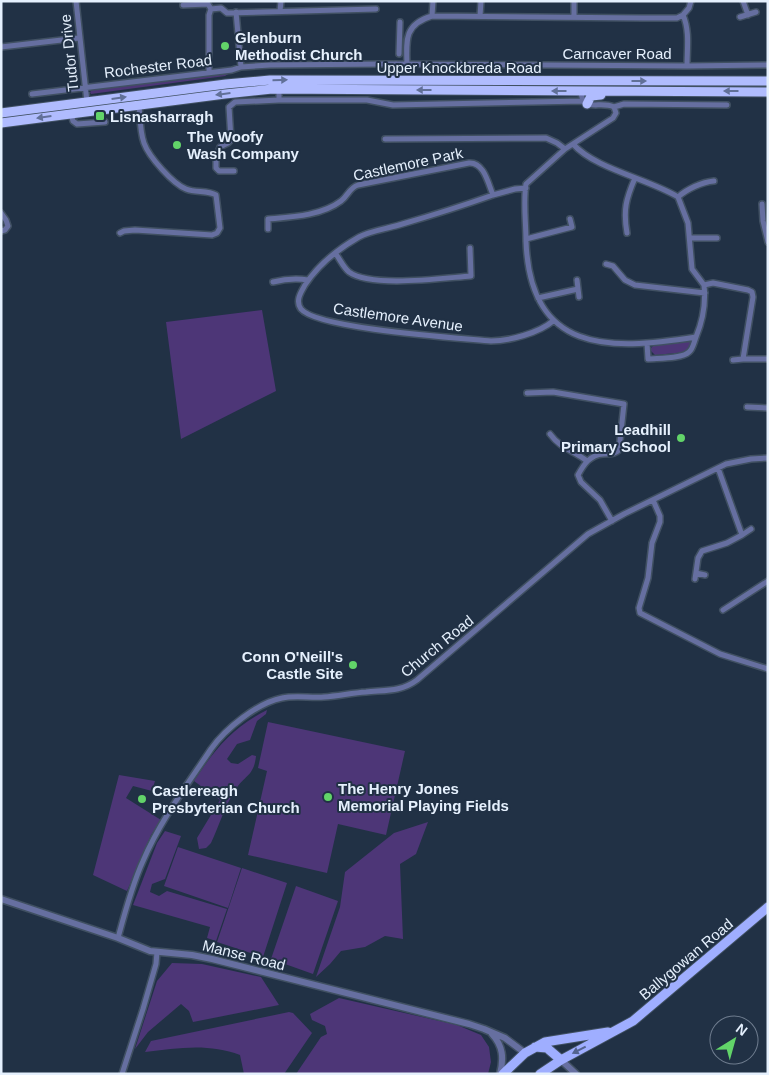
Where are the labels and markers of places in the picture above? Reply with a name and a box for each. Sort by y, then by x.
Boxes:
place label: Glenburn Methodist Church [235,29,363,63]
marker: Glenburn Methodist Church [219,40,231,52]
place label: Lisnasharragh [110,108,213,125]
marker: Lisnasharragh [94,110,106,122]
place label: The Woofy Wash Company [187,128,300,162]
marker: The Woofy Wash Company [171,139,183,151]
place label: Leadhill Primary School [561,421,671,455]
marker: Leadhill Primary School [675,432,687,444]
place label: Conn O'Neill's Castle Site [242,648,343,682]
marker: Conn O'Neill's Castle Site [347,659,359,671]
place label: The Henry Jones Memorial Playing Fields [338,780,509,814]
place label: Castlereagh Presbyterian Church [152,782,300,816]
marker: The Henry Jones Memorial Playing Fields [322,791,334,803]
marker: Castlereagh Presbyterian Church [136,793,148,805]

